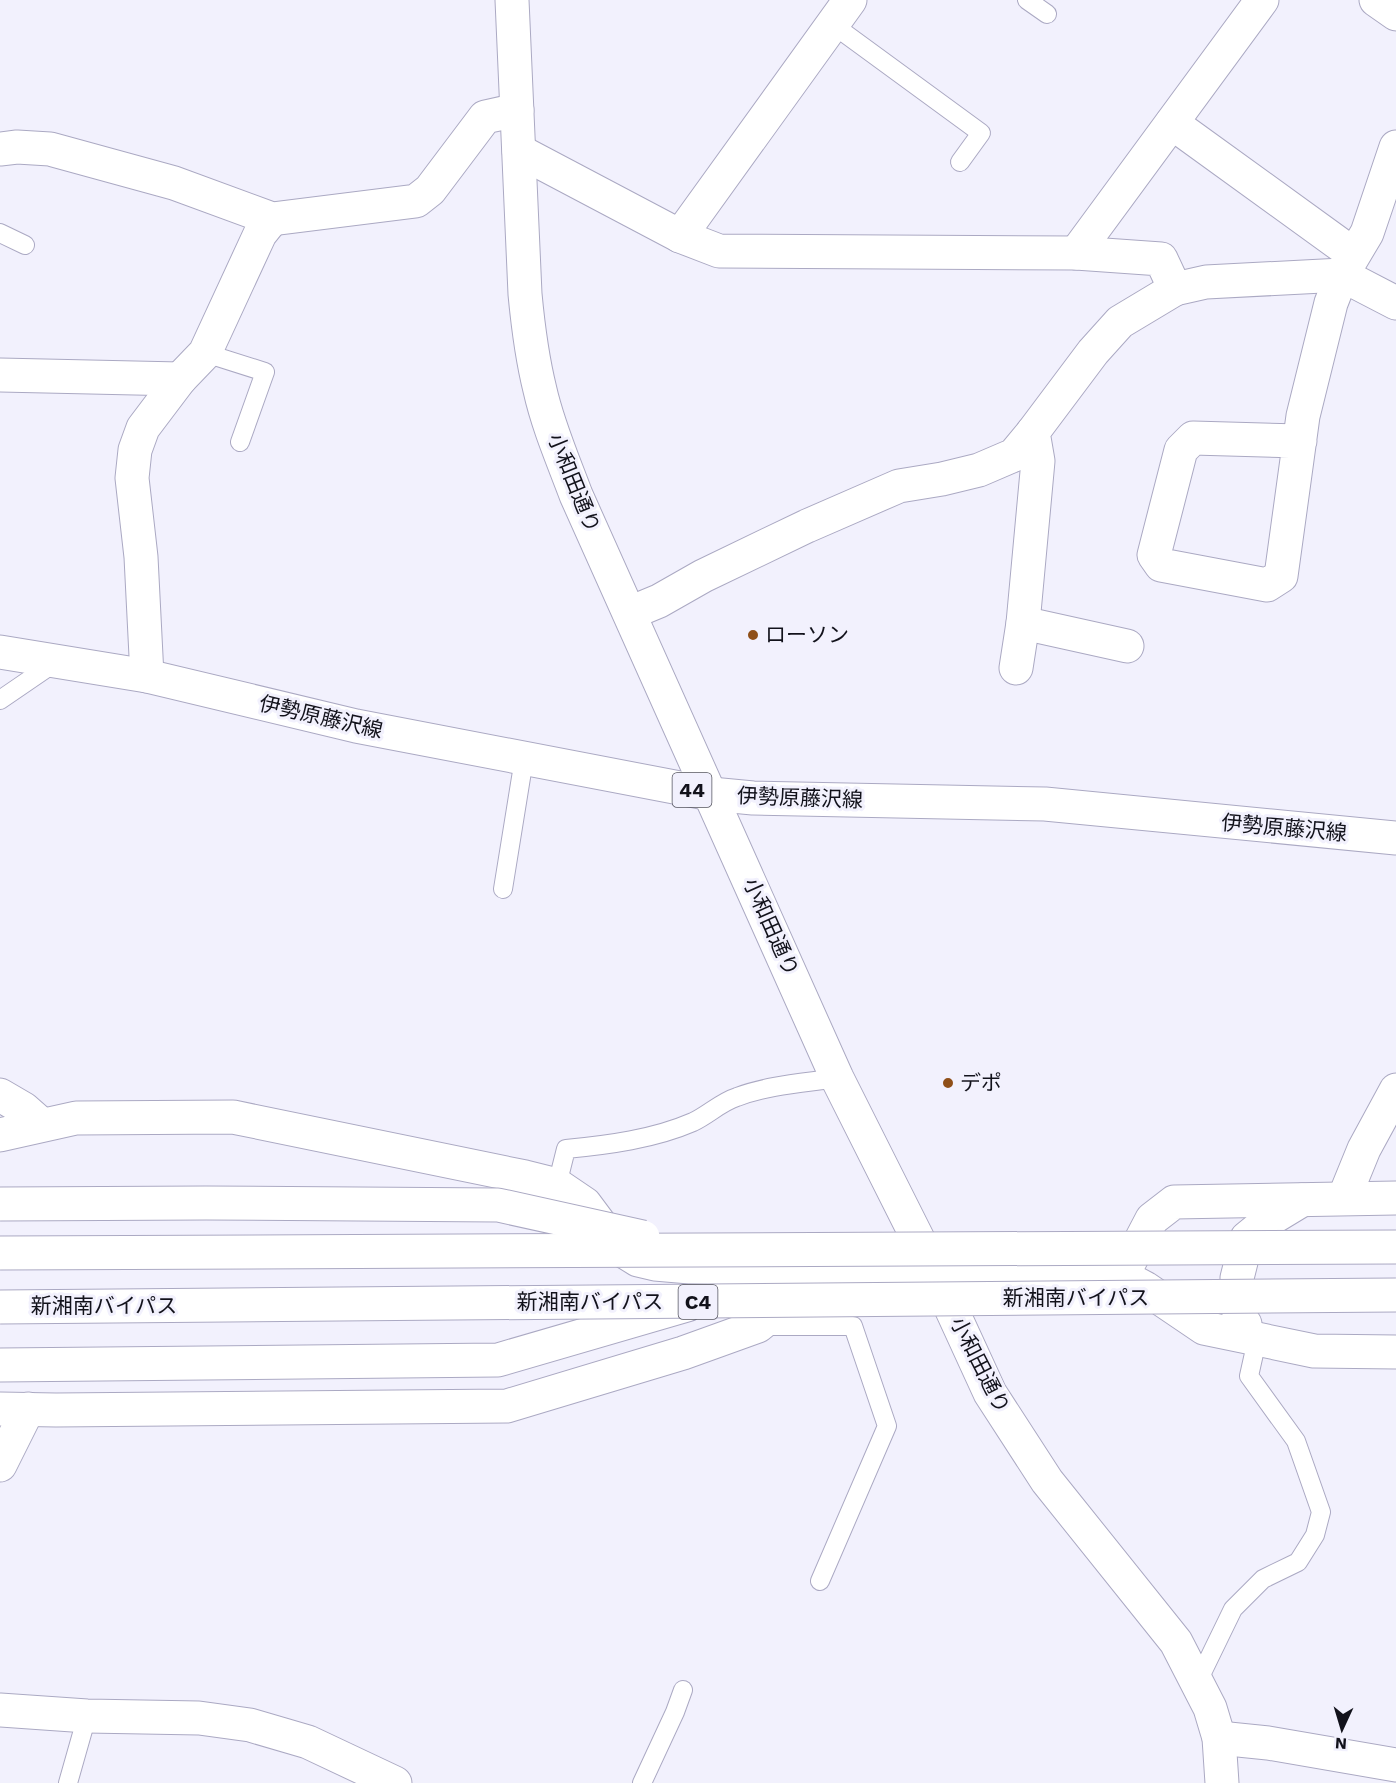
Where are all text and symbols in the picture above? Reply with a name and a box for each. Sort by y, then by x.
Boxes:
street label: 小和田通り [543,429,606,536]
place label: ローソン [765,622,849,647]
marker: ローソン [746,628,760,642]
street label: 伊勢原藤沢線 [257,690,385,743]
road number: 44 [672,773,712,807]
street label: 伊勢原藤沢線 [737,783,863,812]
street label: 伊勢原藤沢線 [1220,810,1348,845]
street label: 小和田通り [739,874,804,980]
place label: デポ [960,1070,1002,1095]
marker: デポ [941,1076,955,1090]
road number: C4 [678,1285,718,1319]
street label: 新湘南バイパス [1003,1285,1149,1310]
street label: 新湘南バイパス [517,1289,663,1314]
street label: 新湘南バイパス [31,1293,177,1318]
street label: 小和田通り [945,1312,1015,1417]
north arrow [1312,1699,1372,1759]
text: N [1334,1734,1348,1753]

